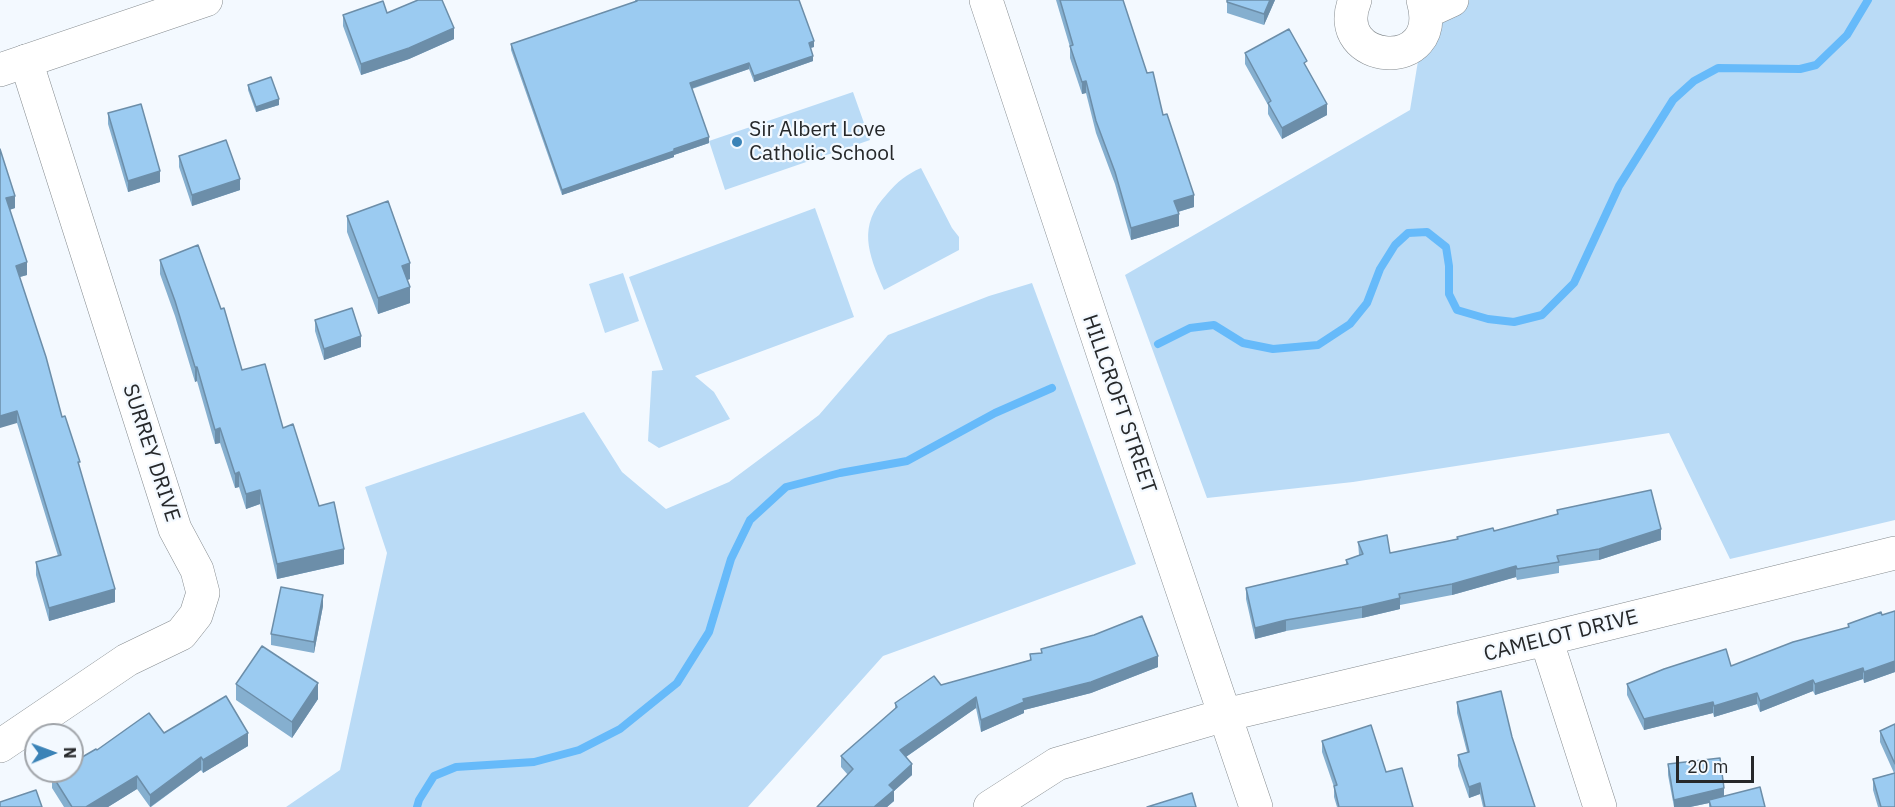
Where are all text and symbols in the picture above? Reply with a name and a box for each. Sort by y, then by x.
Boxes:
place label: Sir Albert Love Catholic School [749,117,895,167]
marker: Sir Albert Love Catholic School [730,135,744,149]
street label: HILLCROFT STREET [1077,311,1161,497]
street label: SURREY DRIVE [117,381,185,525]
street label: CAMELOT DRIVE [1481,605,1641,667]
north arrow [24,723,84,783]
scale bar [1679,744,1757,782]
text: N [60,747,80,759]
text: 20 m [1687,755,1729,778]

